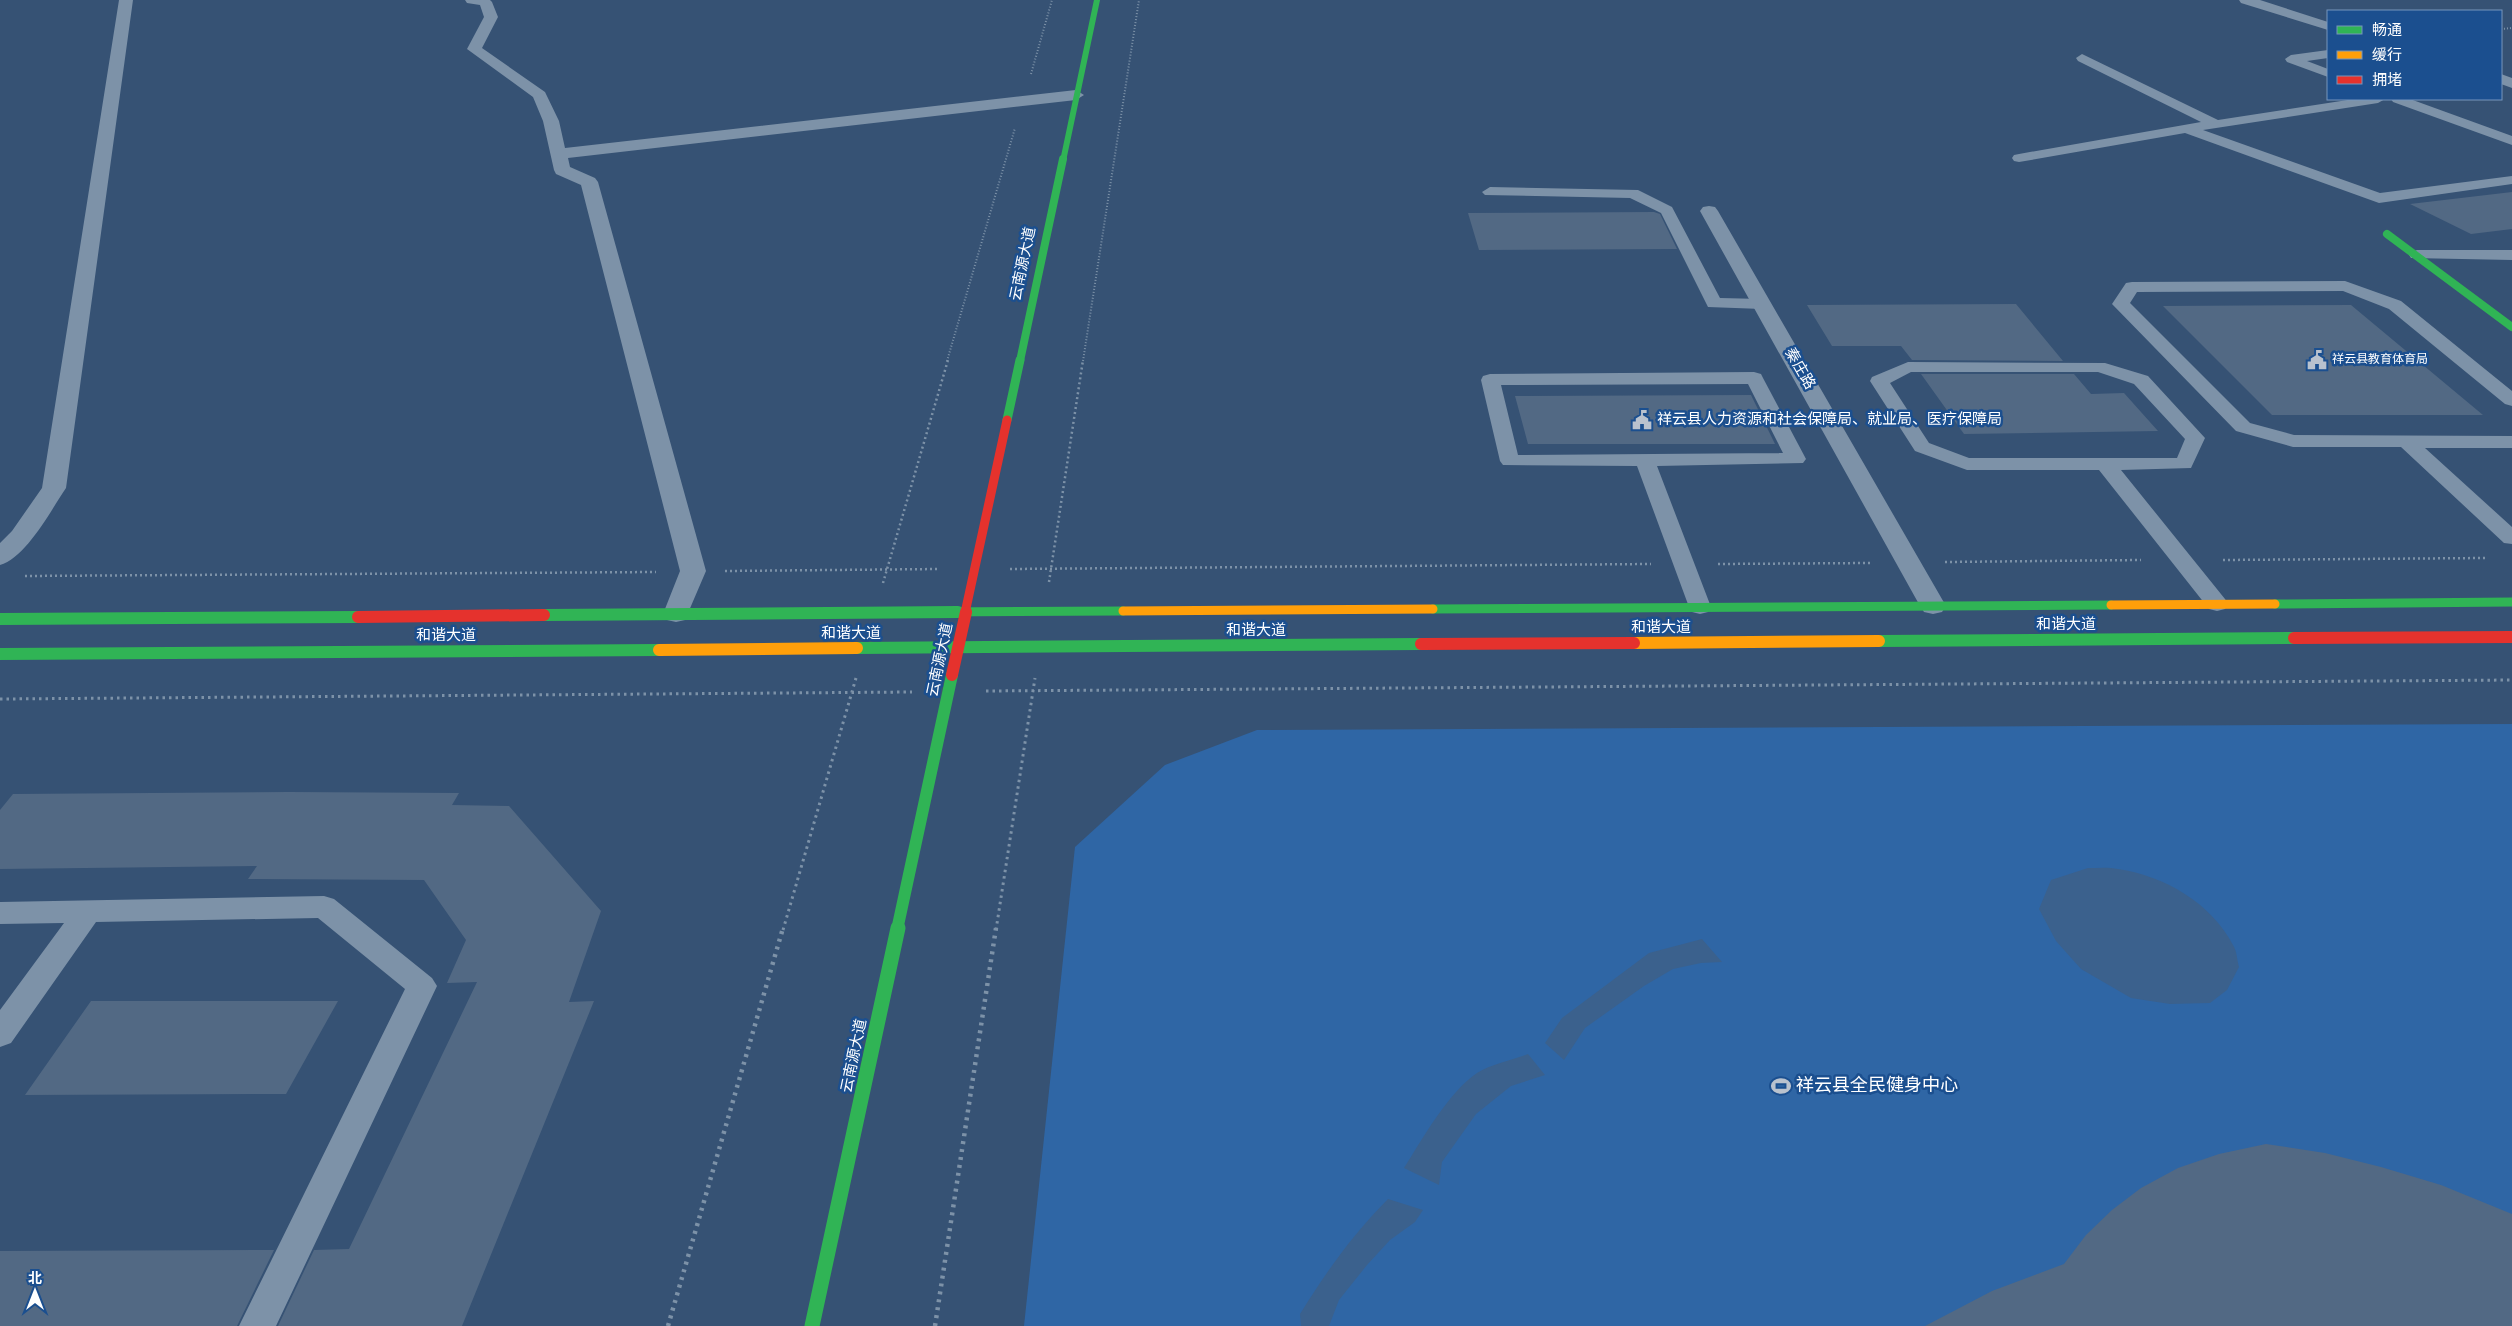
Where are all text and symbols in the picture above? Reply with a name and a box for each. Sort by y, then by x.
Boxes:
legend [2327,10,2502,100]
text: 畅通 [2372,22,2402,41]
text: 缓行 [2372,47,2402,66]
text: 拥堵 [2372,72,2402,91]
street label: 云南源大道 [1007,225,1041,303]
street label: 秦庄路 [1780,345,1818,393]
public building icon: 祥云县教育体育局 [2306,349,2328,371]
place label: 祥云县教育体育局 [2332,352,2428,368]
public building icon: 祥云县人力资源和社会保障局、就业局、医疗保障局 [1631,409,1653,431]
place label: 祥云县人力资源和社会保障局、就业局、医疗保障局 [1657,410,2002,430]
street label: 和谐大道 [2036,615,2096,635]
street label: 和谐大道 [1631,618,1691,638]
street label: 云南源大道 [924,621,958,699]
street label: 和谐大道 [1226,621,1286,641]
street label: 和谐大道 [821,624,881,644]
street label: 和谐大道 [416,626,476,646]
street label: 云南源大道 [838,1017,872,1095]
sports icon: 祥云县全民健身中心 [1770,1075,1792,1097]
place label: 祥云县全民健身中心 [1796,1075,1958,1098]
north arrow [10,1266,60,1316]
text: 北 [28,1271,42,1288]

